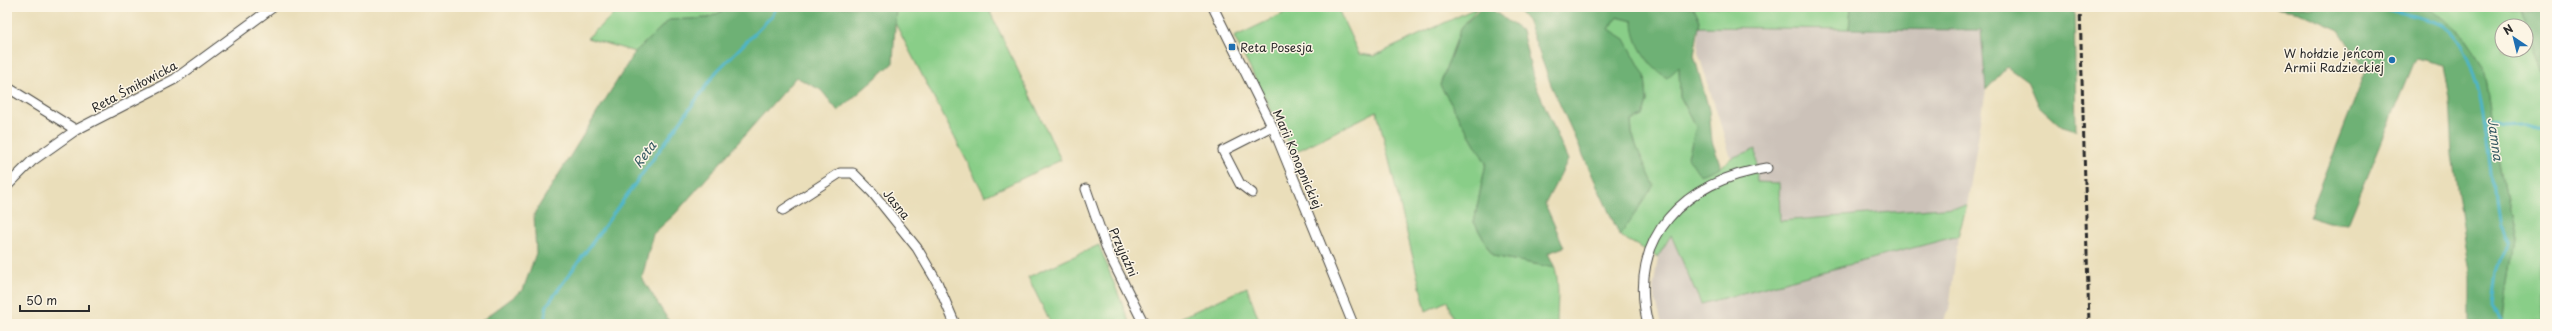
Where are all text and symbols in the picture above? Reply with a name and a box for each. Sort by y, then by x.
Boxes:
north arrow [2494,18,2534,58]
text: N [2500,20,2517,39]
place label: Reta Posesja [1240,38,1313,56]
marker: Reta Posesja [1227,42,1237,52]
place label: W hołdzie jeńcom Armii Radzieckiej [2284,44,2384,76]
marker: W hołdzie jeńcom Armii Radzieckiej [2387,55,2397,65]
street label: Reta Śmiłowicka [88,56,181,116]
street label: Marii Konopnickiej [1269,106,1327,212]
water label: Jamna [2484,116,2509,163]
water label: Reta [628,136,661,171]
street label: Jasna [879,185,915,223]
street label: Przyjaźni [1105,225,1143,279]
scale bar [20,287,89,313]
text: 50 m [26,291,57,309]

